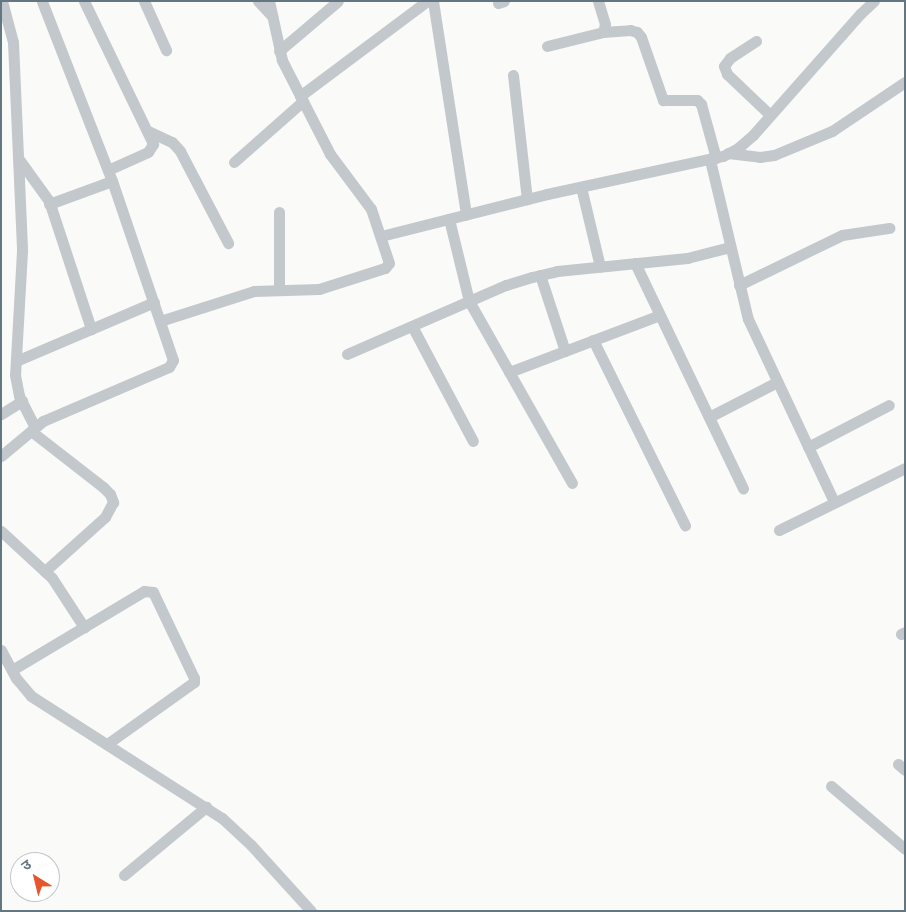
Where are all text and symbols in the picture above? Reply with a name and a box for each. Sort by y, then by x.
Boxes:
north arrow [10,852,60,902]
text: उ [18,856,35,875]

